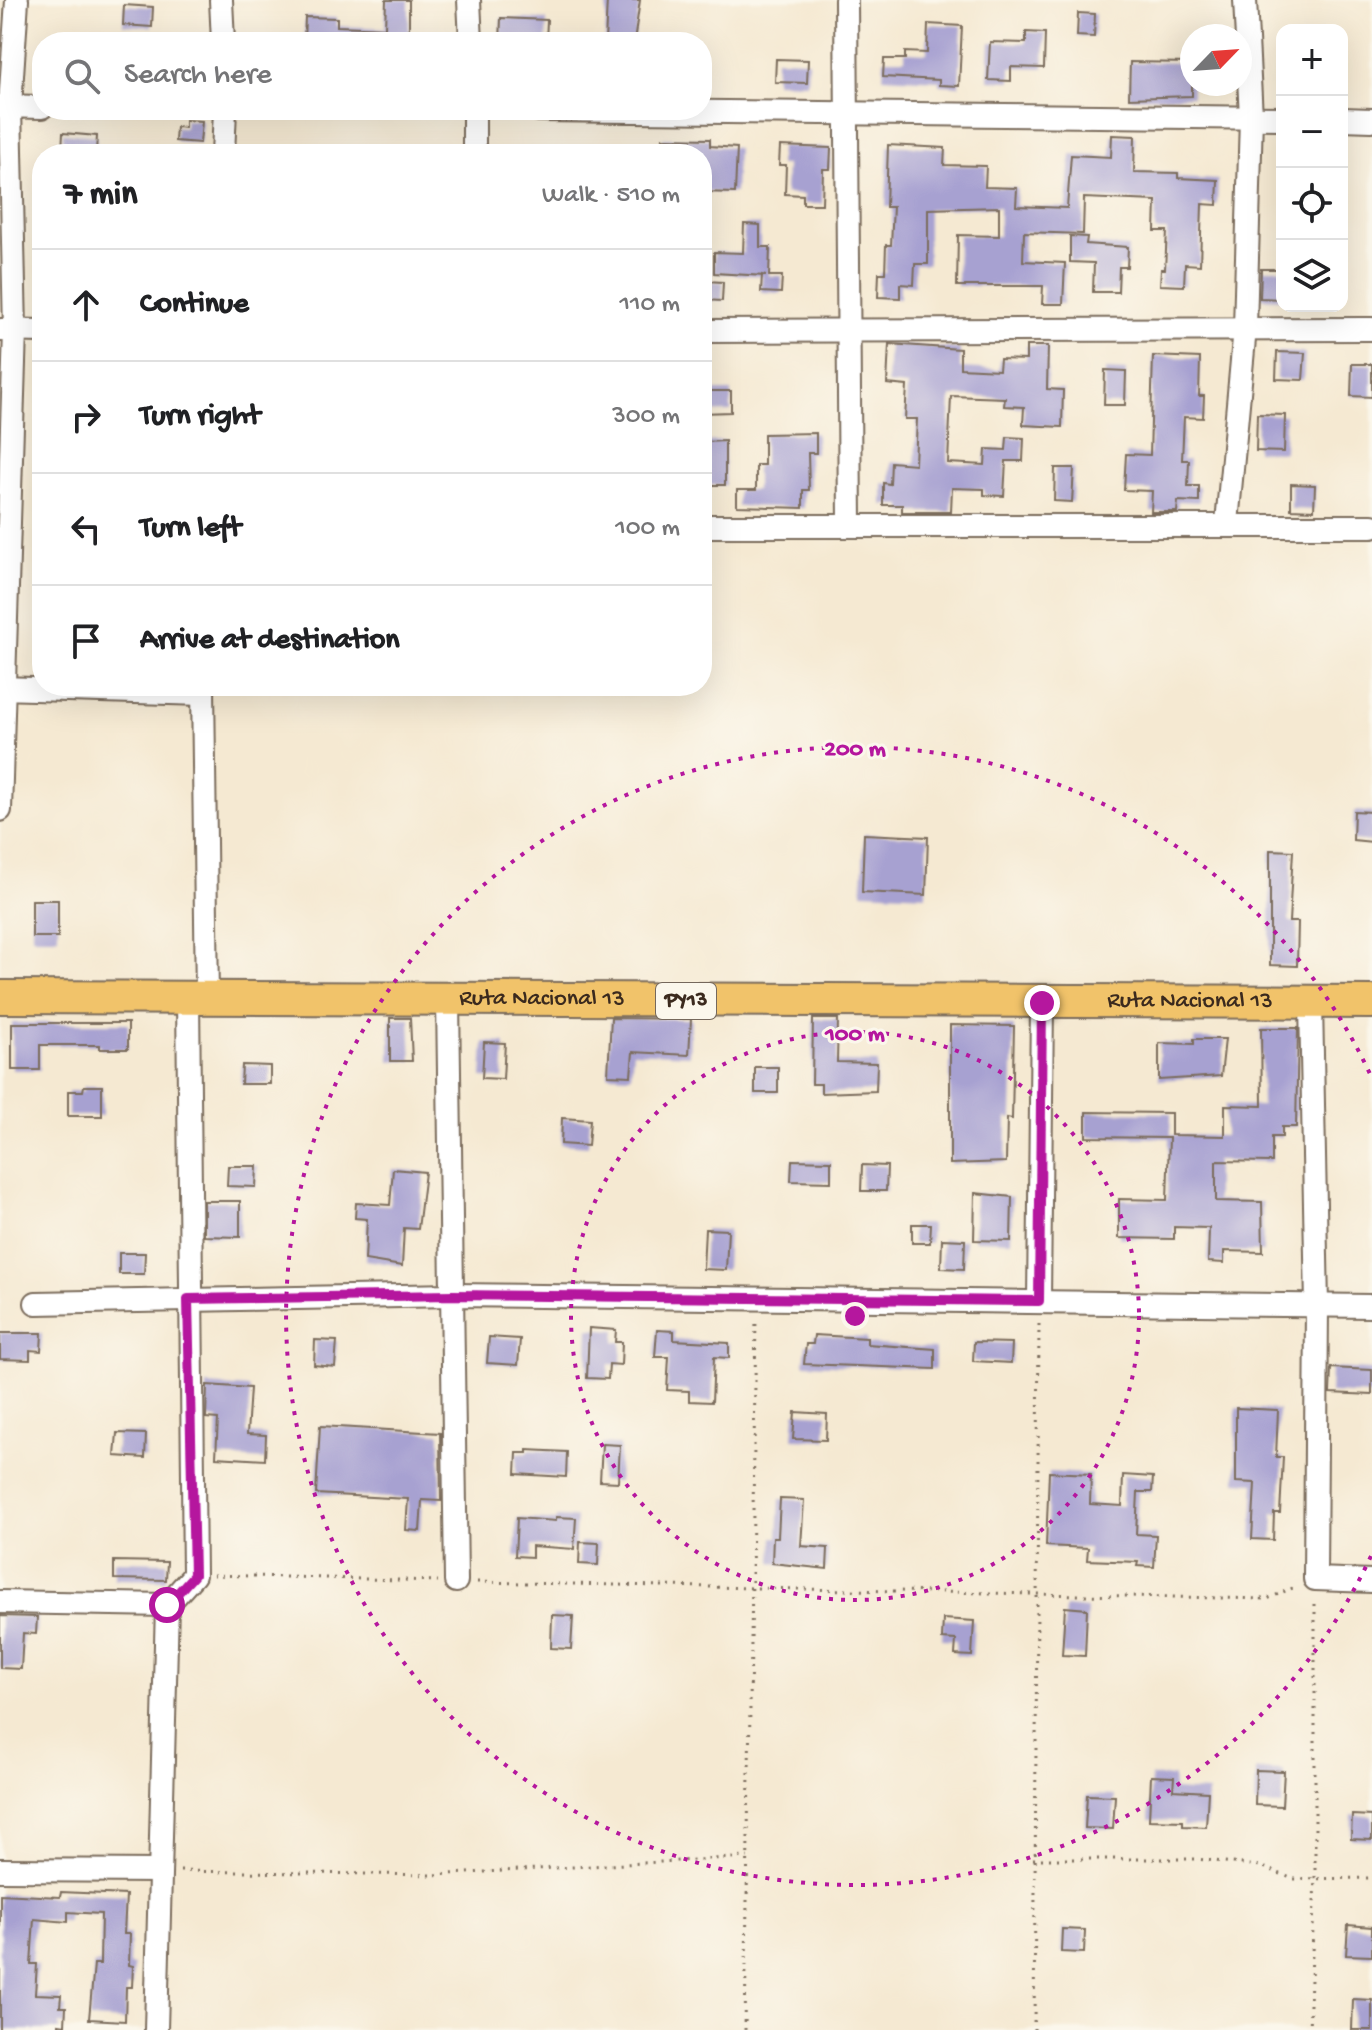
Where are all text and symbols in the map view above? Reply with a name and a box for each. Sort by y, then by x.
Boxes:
north arrow [1180,24,1252,96]
map controls [1276,24,1348,312]
button: + [1276,24,1348,96]
search box [32,32,712,120]
icon: search [60,54,104,98]
text: Search here [124,59,272,94]
button: − [1276,96,1348,168]
button: locate [1276,168,1348,240]
text: 7 min [64,176,137,216]
text: Walk · 510 m [542,181,680,212]
button: layers [1276,240,1348,312]
icon: ahead [64,283,108,327]
text: Continue [140,288,249,323]
text: 110 m [620,290,680,321]
icon: right [64,395,108,439]
text: Turn right [140,400,260,435]
text: 300 m [612,402,680,433]
icon: left [64,507,108,551]
text: Turn left [140,512,241,547]
text: 100 m [615,514,680,545]
icon: arrive [64,619,108,663]
text: Arrive at destination [140,624,400,659]
text: 200 m [824,736,886,765]
road number: PY13 [656,983,716,1019]
street label: Ruta Nacional 13 [459,984,625,1014]
route end [1024,985,1060,1021]
street label: Ruta Nacional 13 [1107,987,1273,1016]
text: 100 m [824,1021,885,1050]
centre of rings [841,1302,869,1330]
route start [149,1587,185,1623]

